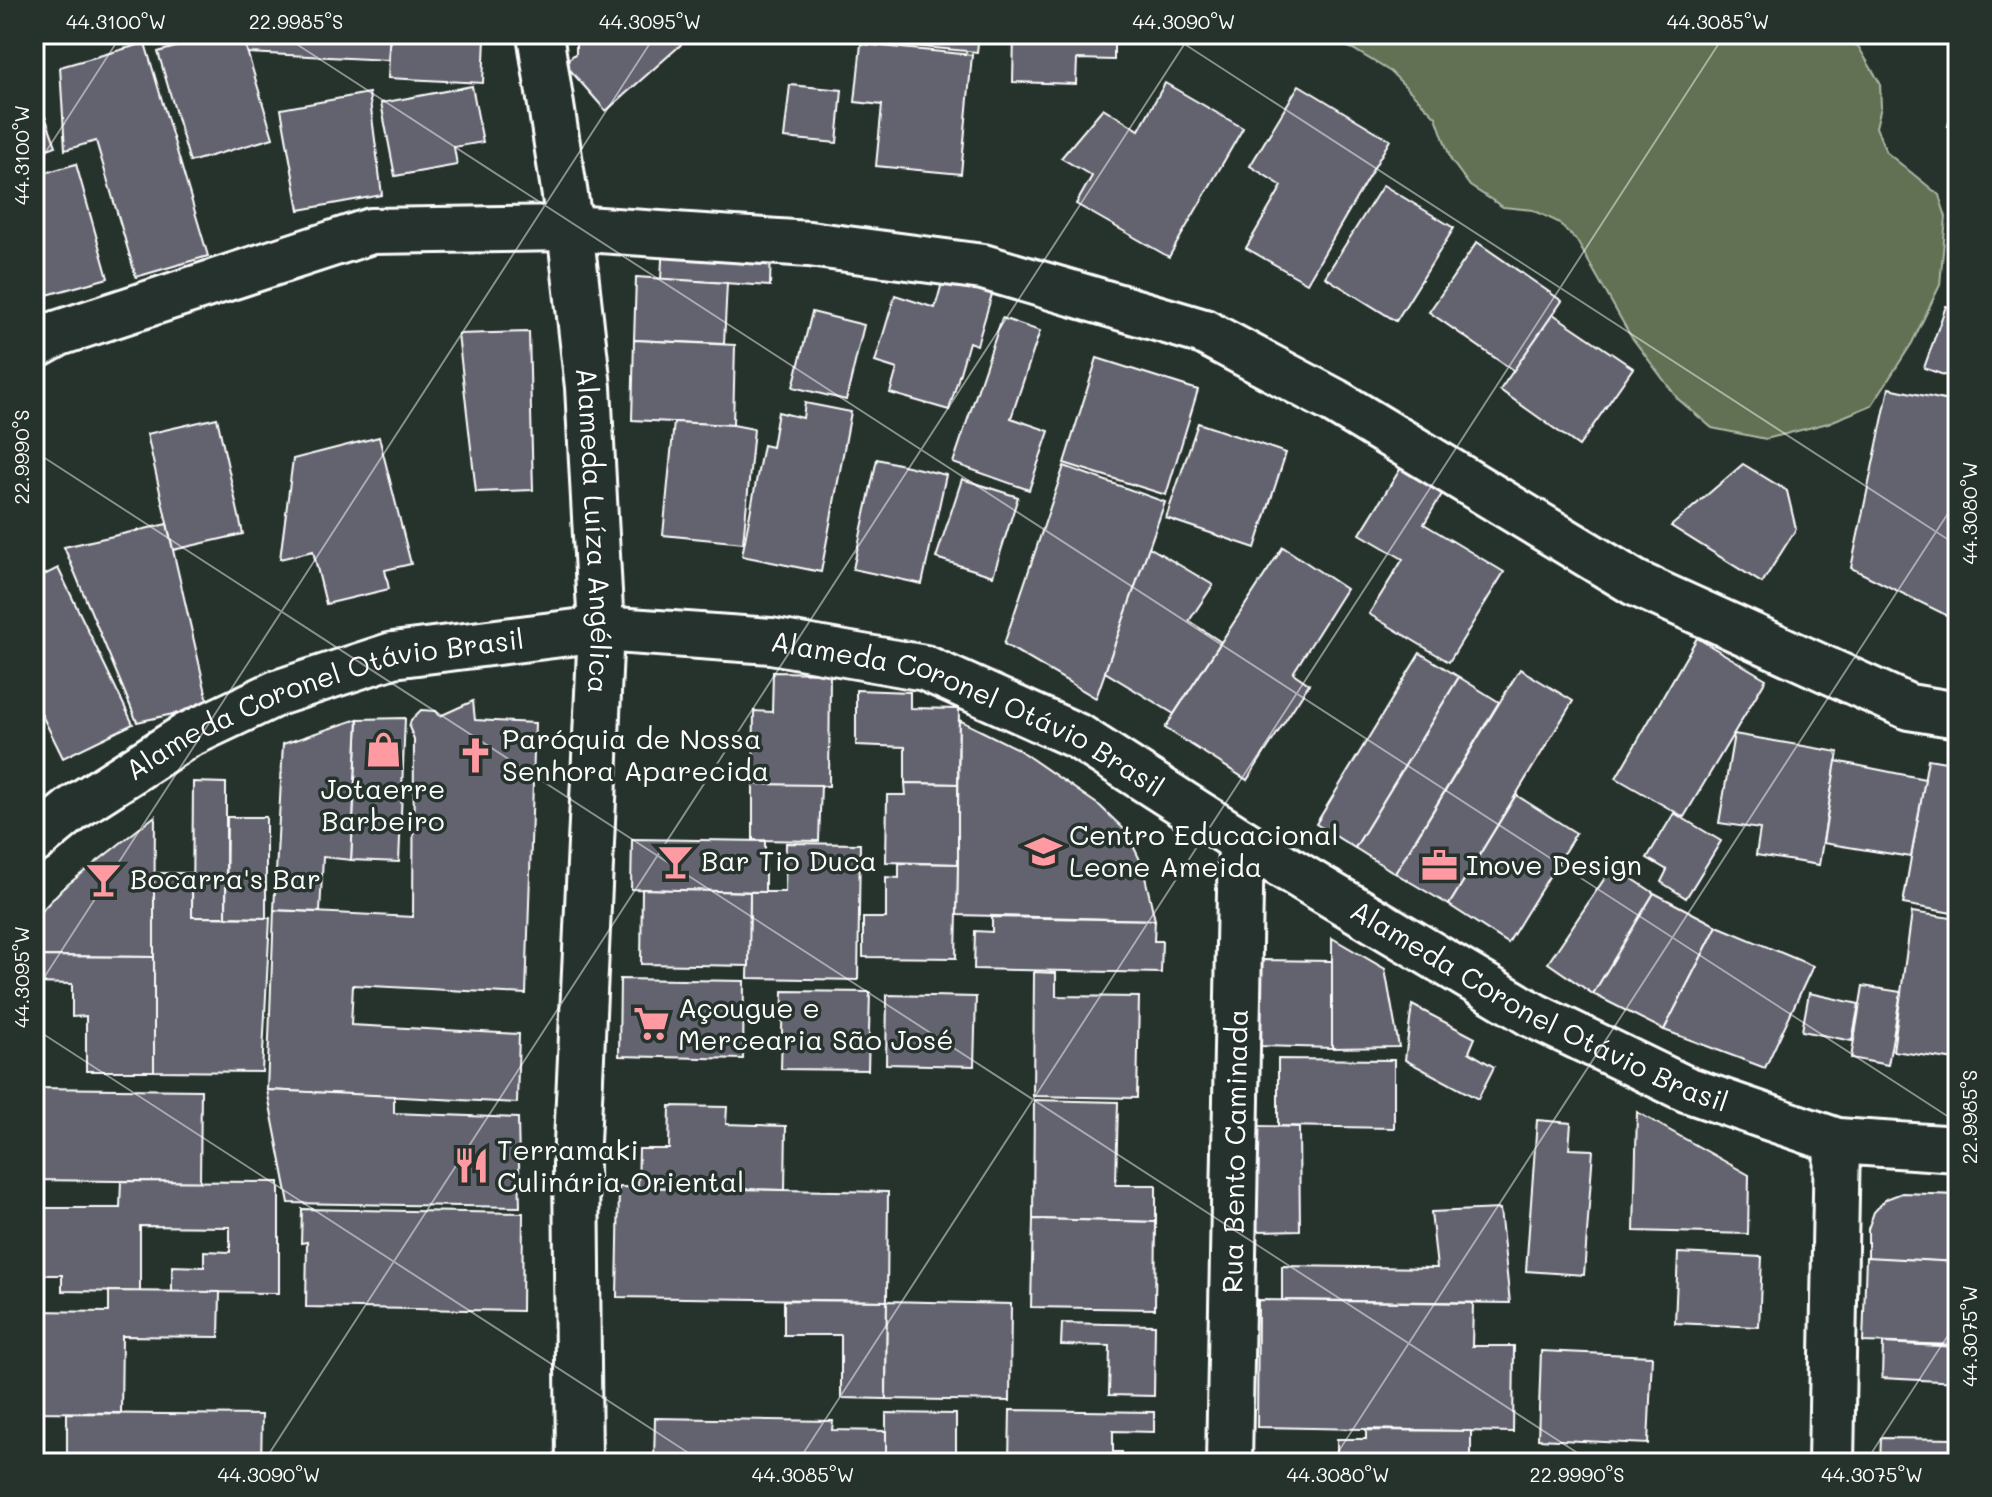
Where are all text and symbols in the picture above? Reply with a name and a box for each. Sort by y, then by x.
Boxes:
text: 44.3100°W [66,8,166,34]
text: 22.9985°S [249,8,343,34]
text: 44.3095°W [599,8,701,34]
text: 44.3090°W [1133,8,1235,34]
text: 44.3085°W [1667,8,1769,34]
text: 44.3100°W [8,105,34,205]
street label: Alameda Luíza Angélica [569,365,620,694]
text: 22.9990°S [8,410,34,504]
text: 44.3080°W [1956,461,1982,565]
street label: Alameda Coronel Otávio Brasil [118,620,526,787]
street label: Alameda Coronel Otávio Brasil [768,622,1172,804]
place label: Paróquia de Nossa Senhora Aparecida [502,720,769,788]
shop icon: Jotaerre Barbeiro [364,730,402,768]
church icon: Paróquia de Nossa Senhora Aparecida [457,736,495,774]
place label: Jotaerre Barbeiro [321,770,445,838]
place label: Centro Educacional Leone Ameida [1069,816,1338,884]
school or university icon: Centro Educacional Leone Ameida [1024,832,1062,870]
bar icon: Bar Tio Duca [656,842,694,880]
place label: Bar Tio Duca [701,842,877,878]
office icon: Inove Design [1421,846,1459,884]
place label: Inove Design [1466,846,1642,882]
bar icon: Bocarra's Bar [85,860,123,898]
place label: Bocarra's Bar [130,860,321,896]
street label: Alameda Coronel Otávio Brasil [1344,891,1733,1119]
text: 44.3095°W [8,926,34,1028]
place label: Açougue e Mercearia São José [678,989,954,1057]
supermarket icon: Açougue e Mercearia São José [633,1005,671,1043]
street label: Rua Bento Caminada [1213,1009,1255,1294]
text: 22.9985°S [1956,1070,1982,1164]
place label: Terramaki Culinária Oriental [497,1131,744,1199]
restaurant icon: Terramaki Culinária Oriental [452,1147,490,1185]
text: 44.3075°W [1956,1285,1982,1387]
text: 44.3090°W [218,1461,320,1487]
text: 44.3085°W [752,1461,854,1487]
text: 44.3080°W [1286,1461,1390,1487]
text: 22.9990°S [1530,1461,1624,1487]
text: 44.3075°W [1821,1461,1923,1487]

